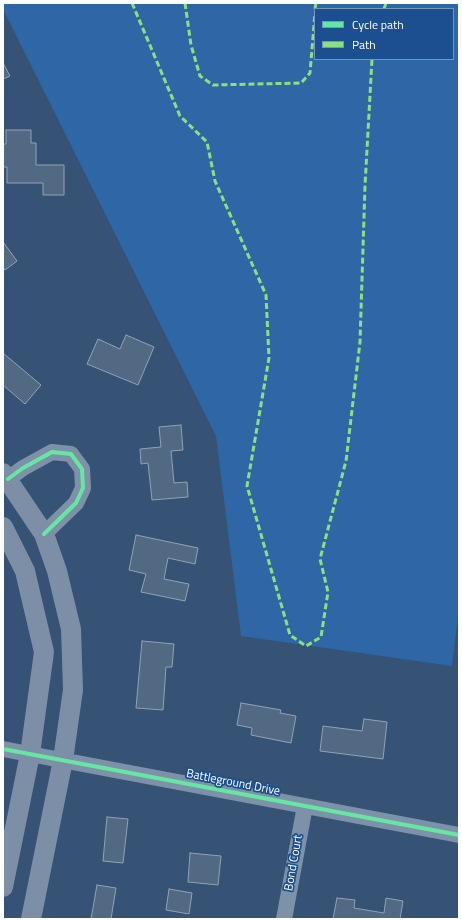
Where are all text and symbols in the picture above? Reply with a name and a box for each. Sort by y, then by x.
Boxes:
legend [314,8,454,60]
text: Cycle path [352,15,404,34]
text: Path [352,35,376,54]
street label: Battleground Drive [185,767,281,799]
street label: Bond Court [282,834,306,892]

